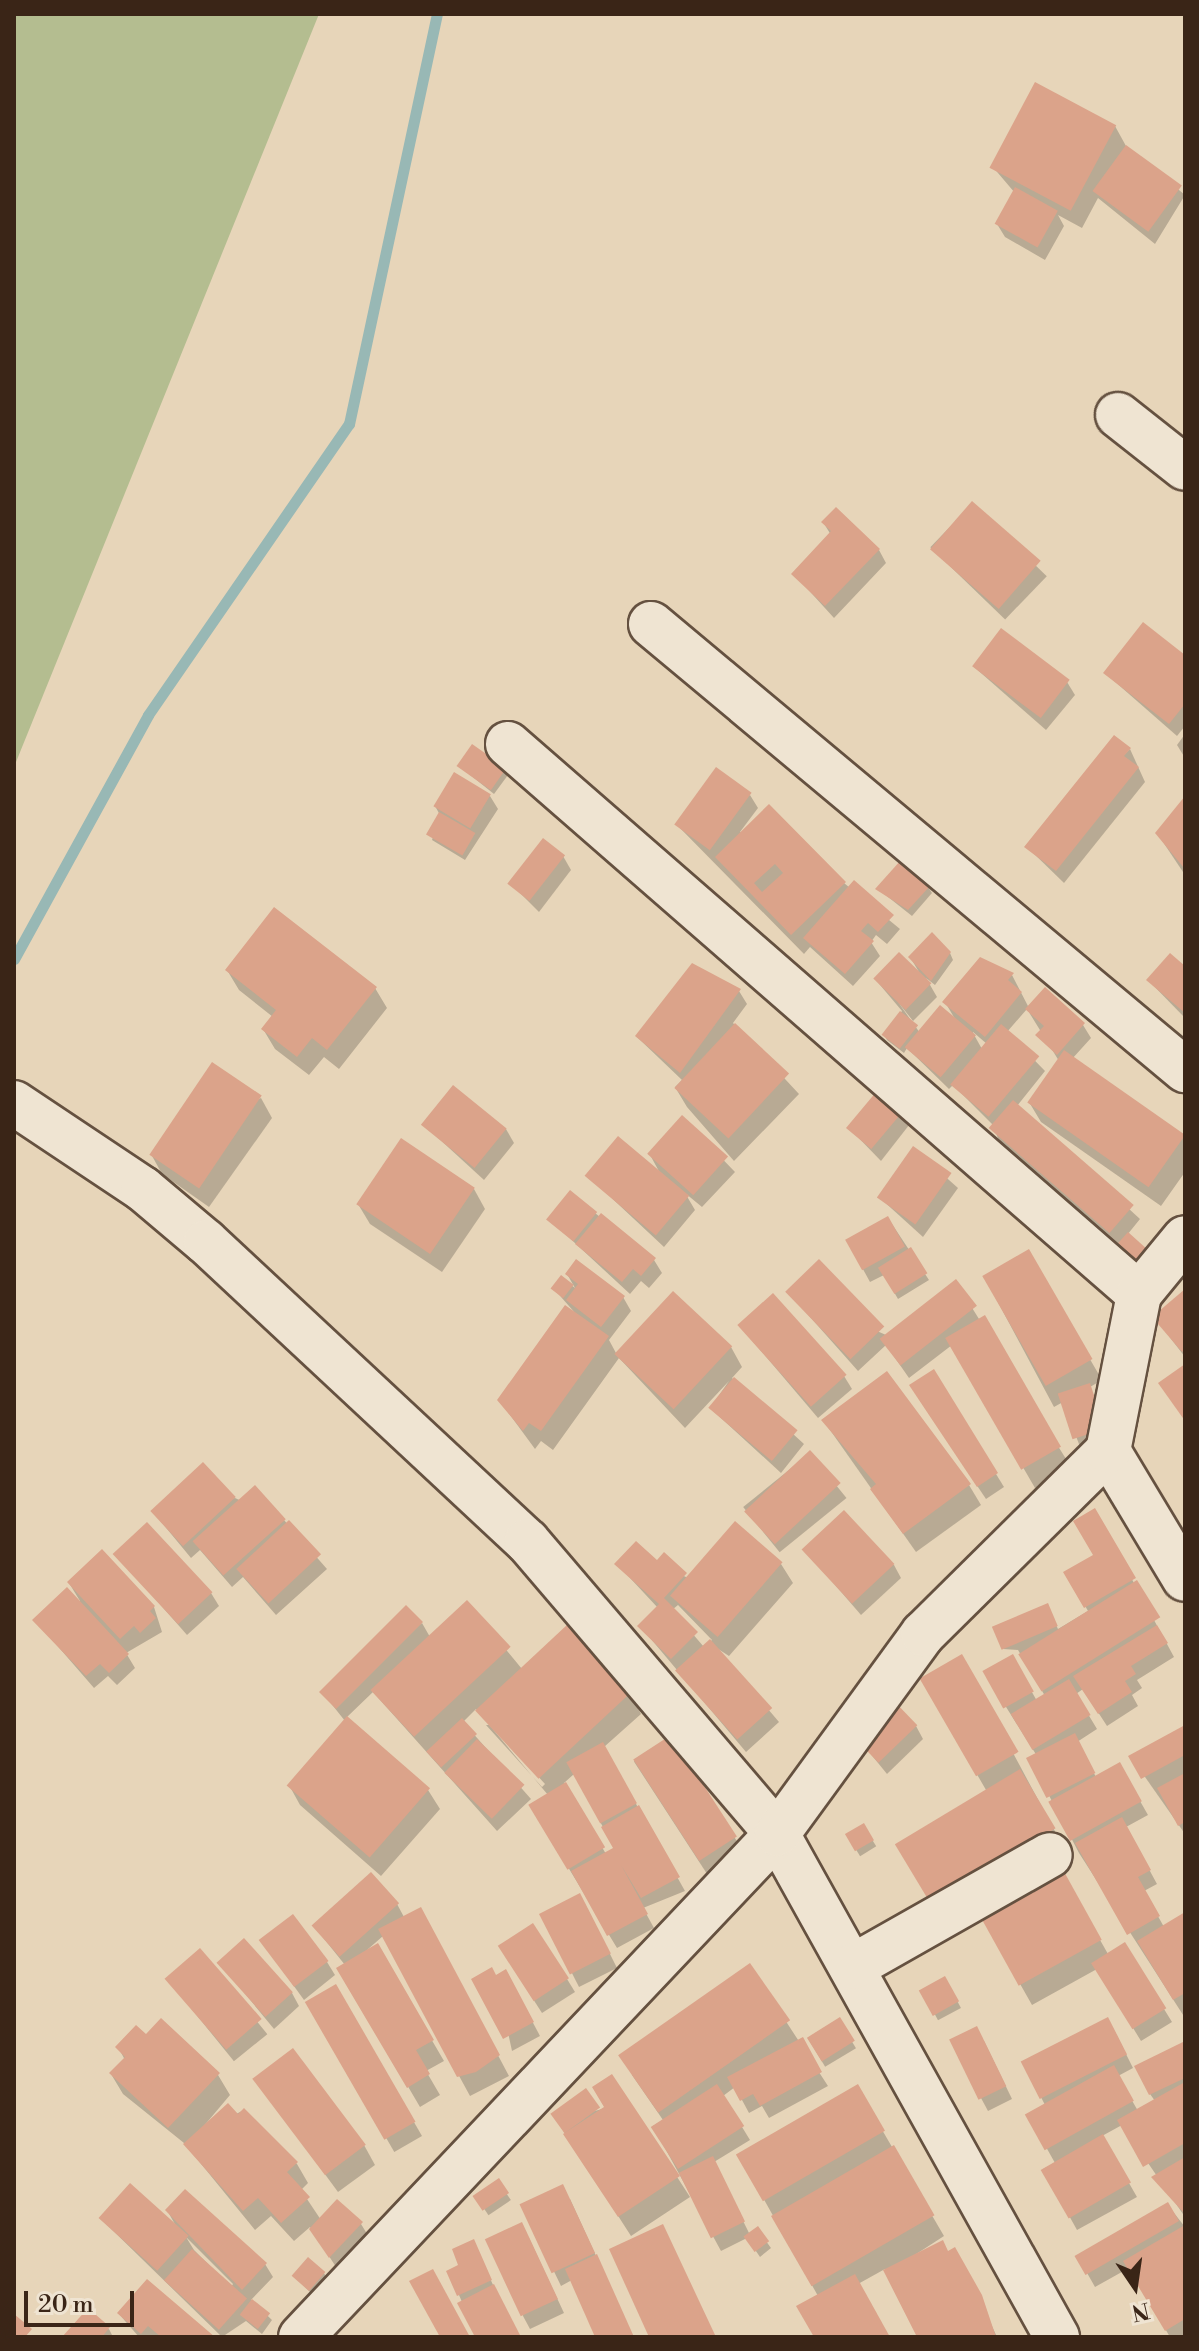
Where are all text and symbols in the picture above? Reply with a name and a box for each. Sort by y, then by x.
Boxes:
north arrow [1095,2247,1175,2327]
scale bar [28,2275,138,2325]
text: 20 m [38,2290,94,2320]
text: N [1129,2296,1152,2326]

